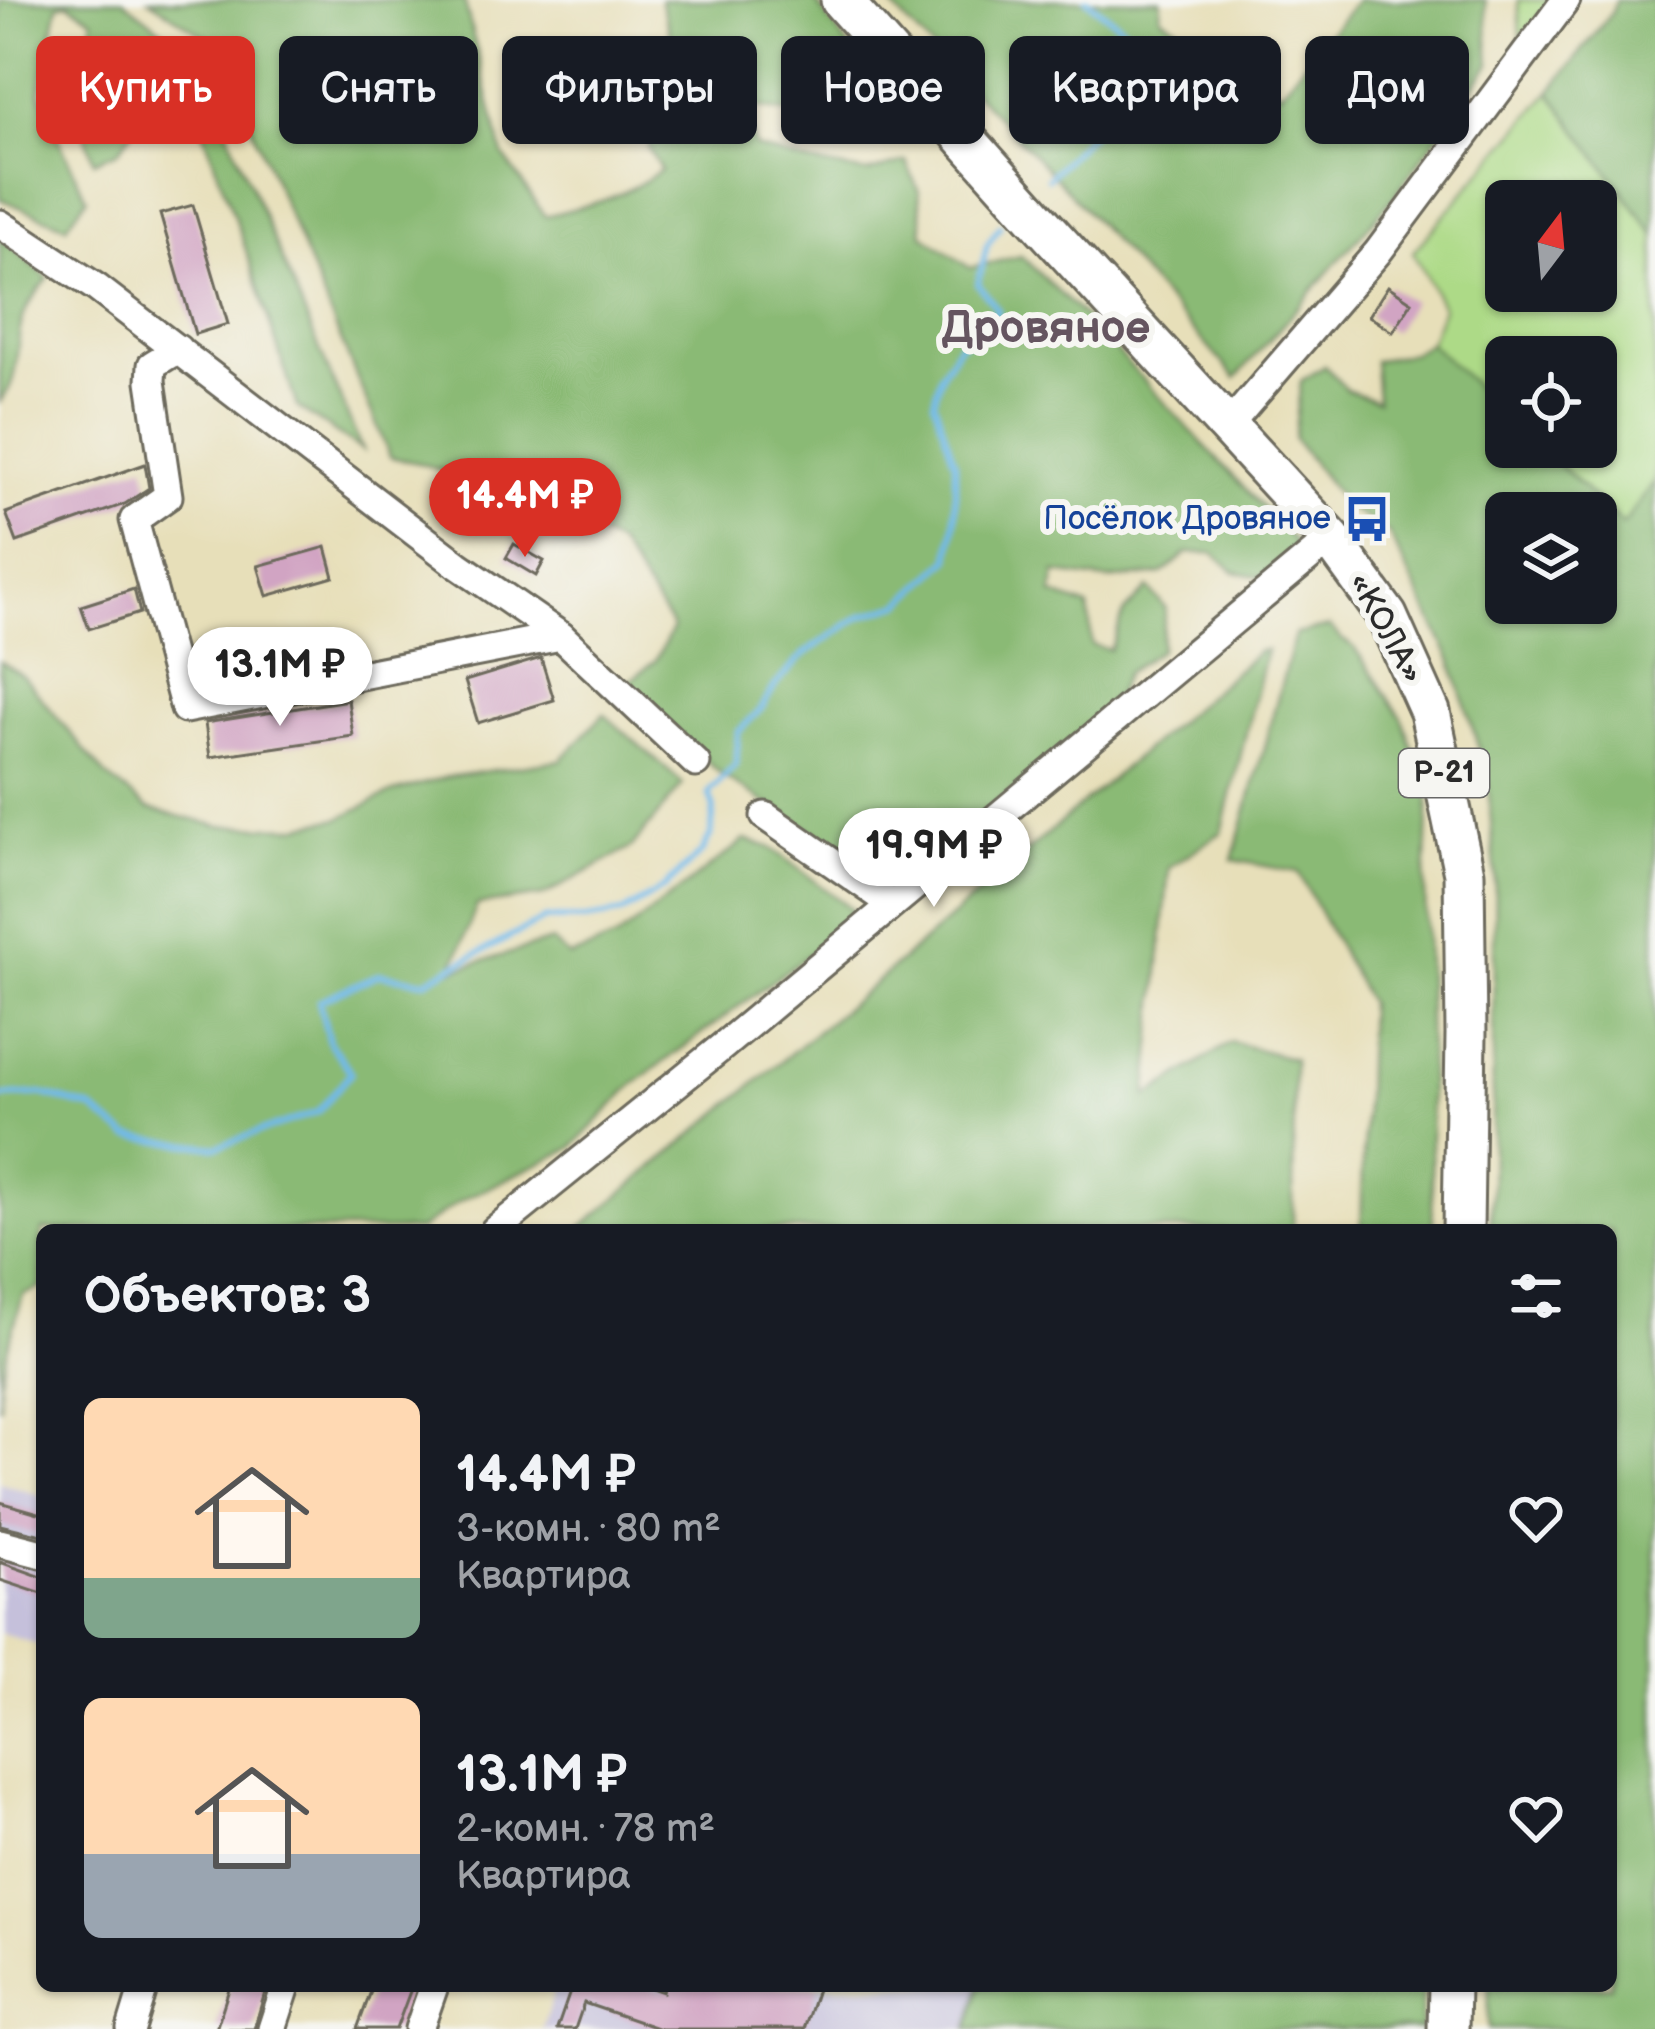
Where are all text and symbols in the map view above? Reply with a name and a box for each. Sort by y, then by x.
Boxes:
chip: Купить [36,36,255,144]
chip: Снять [279,36,478,144]
chip: Фильтры [502,36,757,144]
chip: Новое [781,36,985,144]
chip: Квартира [1009,36,1281,144]
chip: Дом [1305,36,1469,144]
north arrow [1485,180,1617,312]
map controls [1485,180,1617,624]
district label: Дровяное [942,301,1150,356]
button: locate [1485,336,1617,468]
pin: 14.4M ₽ [414,458,636,560]
text: 14.4M ₽ [456,473,594,520]
button: layers [1485,492,1617,624]
bus stop icon: Посёлок Дровяное [1342,494,1392,544]
place label: Посёлок Дровяное [1043,499,1331,539]
street label: «КОЛА» [1339,566,1433,690]
pin: 13.1M ₽ [169,627,391,729]
text: 13.1M ₽ [214,642,346,689]
road number: Р-21 [1399,749,1489,797]
pin: 19.9M ₽ [823,808,1045,910]
text: 19.9M ₽ [865,823,1003,870]
icon: filters [1503,1263,1569,1329]
text: Объектов: 3 [84,1266,371,1327]
text: 14.4M ₽ [456,1445,636,1506]
icon: home [180,1446,324,1590]
icon: heart [1503,1485,1569,1551]
text: 3-комн. · 80 m² [456,1506,721,1553]
text: Квартира [456,1553,631,1600]
text: 13.1M ₽ [456,1745,627,1806]
icon: home [180,1746,324,1890]
icon: heart [1503,1785,1569,1851]
text: 2-комн. · 78 m² [456,1806,715,1853]
text: Квартира [456,1853,631,1900]

